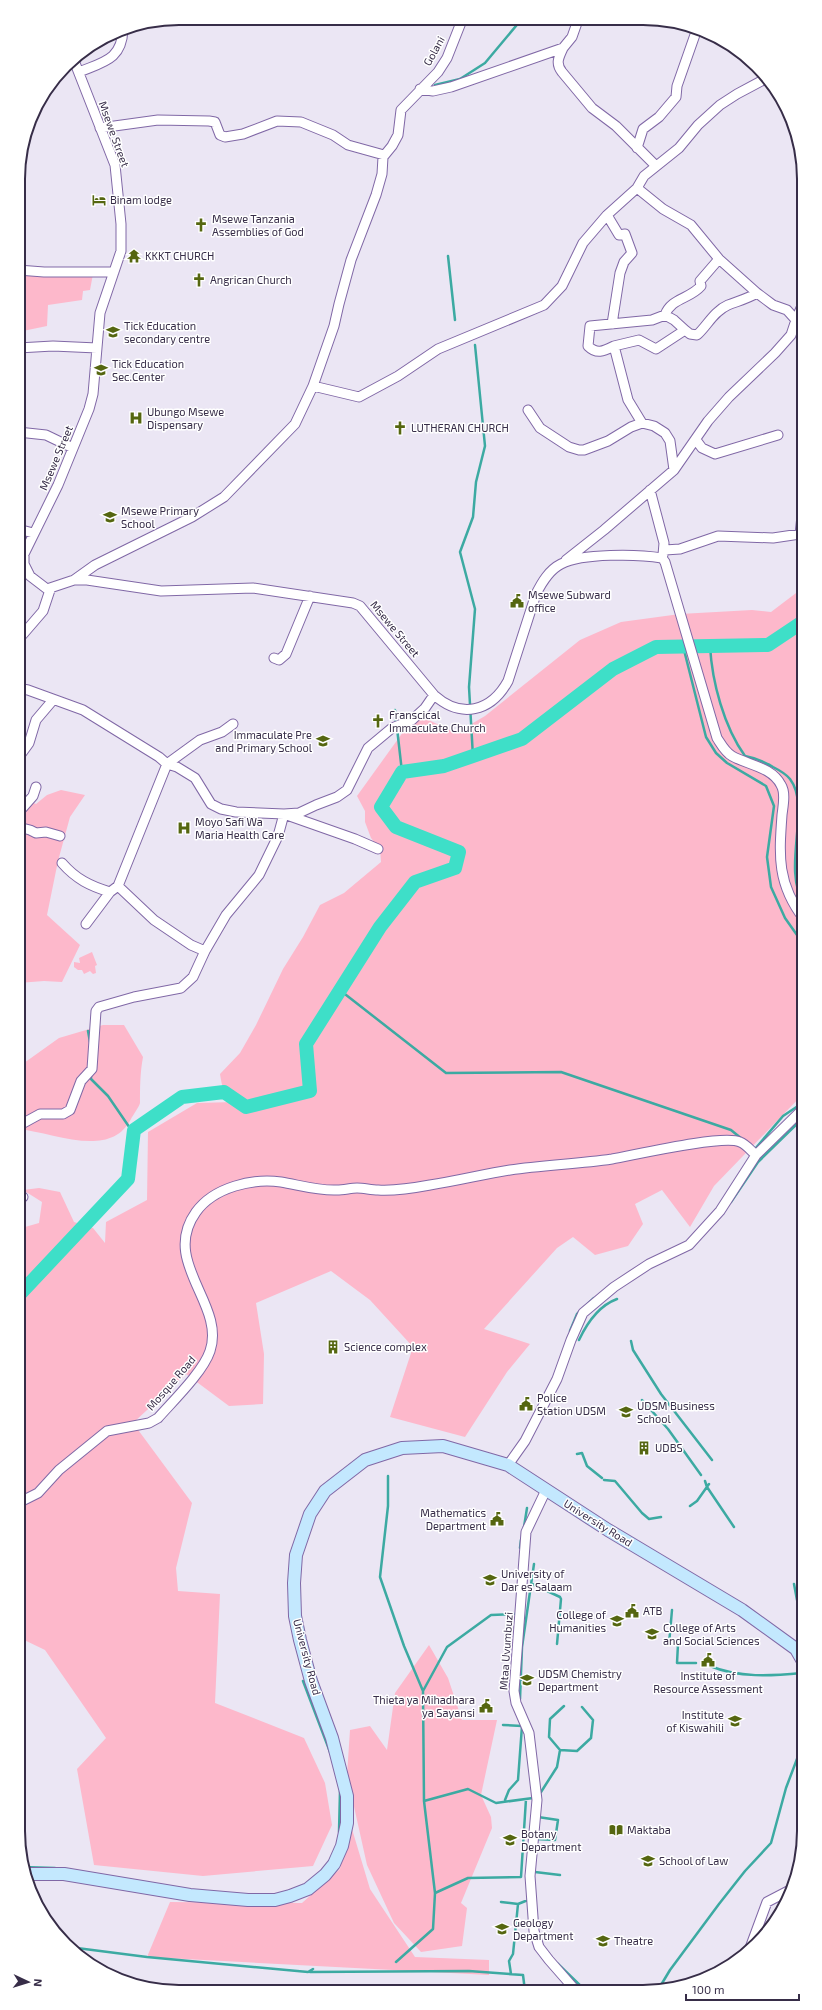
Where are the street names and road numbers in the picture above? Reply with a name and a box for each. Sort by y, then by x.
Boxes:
street label: Golani [420,34,447,68]
street label: Msewe Street [97,99,132,169]
street label: Msewe Street [36,423,75,492]
street label: Msewe Street [368,598,423,659]
street label: Mosque Road [144,1353,198,1412]
street label: University Road [562,1496,635,1549]
street label: Mtaa Uvumbuzi [496,1611,515,1690]
street label: University Road [291,1617,324,1696]

